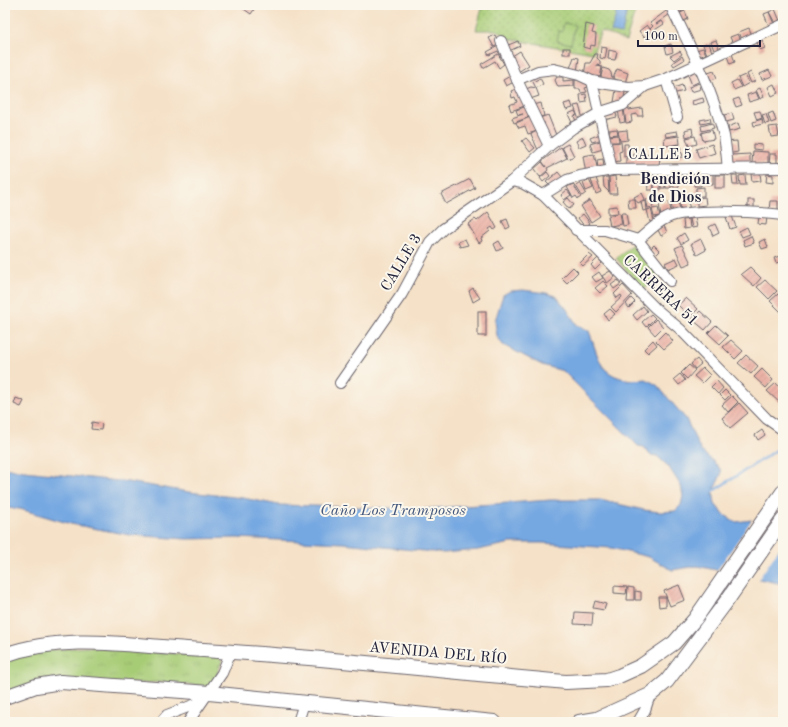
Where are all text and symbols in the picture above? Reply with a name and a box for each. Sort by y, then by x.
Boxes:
scale bar [638,22,760,48]
text: 100 m [644,31,678,43]
street label: CALLE 5 [628,148,692,163]
district label: Bendición de Dios [640,172,710,206]
street label: CALLE 3 [379,232,425,294]
street label: CARRERA 51 [620,253,700,329]
water label: Caño Los Tramposos [320,503,466,519]
street label: AVENIDA DEL RÍO [368,638,508,667]

